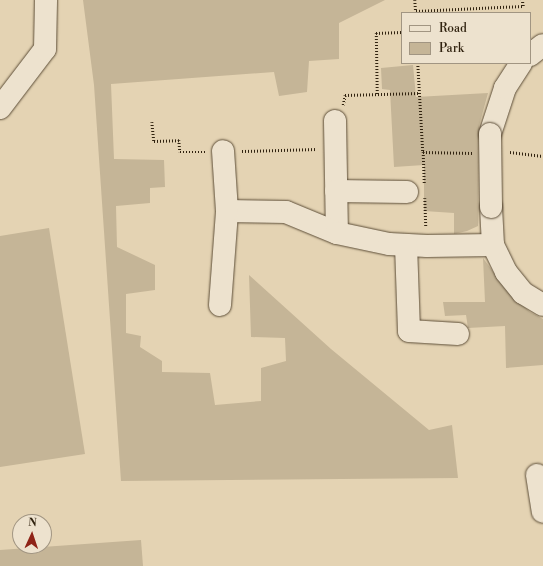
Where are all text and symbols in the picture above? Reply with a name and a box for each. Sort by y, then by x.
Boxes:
legend [401,12,531,64]
text: Road [439,21,467,36]
text: Park [439,41,464,56]
north arrow [12,514,52,554]
text: N [28,516,37,530]

